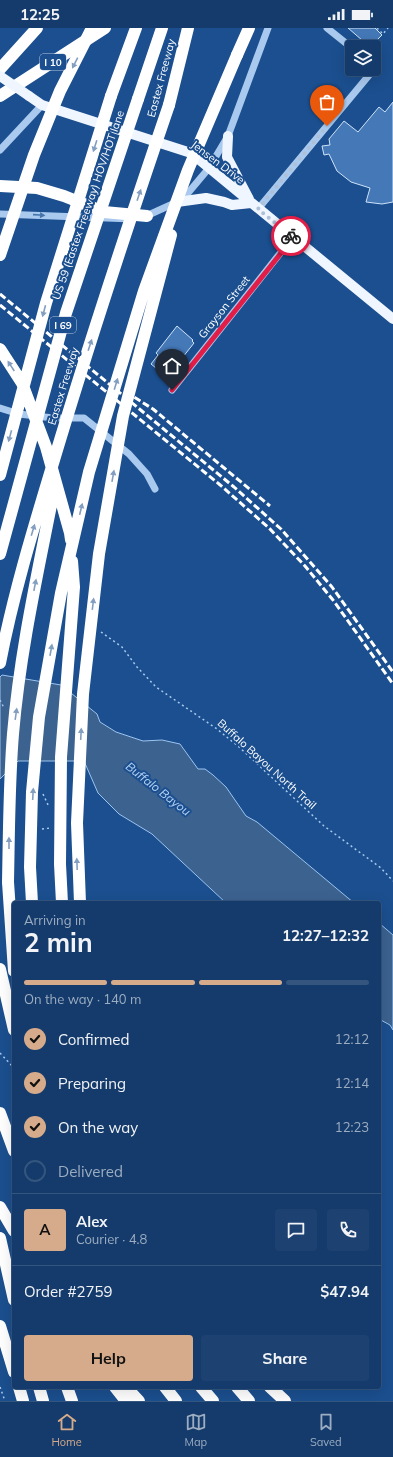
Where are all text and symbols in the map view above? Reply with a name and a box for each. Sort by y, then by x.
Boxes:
text: 12:25 [20,5,60,24]
street label: Eastex Freeway [144,37,178,119]
map controls [345,40,381,76]
button: layers [345,40,381,76]
road number: I 10 [40,54,66,70]
one-way arrow [71,57,78,68]
pin [310,85,344,126]
icon: bag [316,91,338,113]
street label: US 59 (Eastex Freeway) HOV/HOT lane [49,109,127,301]
street label: Jensen Drive [188,137,248,187]
one-way arrow [92,141,98,153]
one-way arrow [136,188,142,200]
one-way arrow [33,212,46,218]
courier [271,216,311,256]
icon: bike [280,225,302,247]
street label: Grayson Street [195,273,253,341]
one-way arrow [41,305,47,317]
road number: I 69 [50,317,76,333]
one-way arrow [87,338,93,350]
street label: Eastex Freeway [45,345,82,427]
pin [155,349,189,390]
icon: home [161,355,183,377]
one-way arrow [7,360,15,371]
one-way arrow [113,377,119,389]
one-way arrow [7,430,13,442]
one-way arrow [110,470,116,482]
one-way arrow [78,503,84,515]
one-way arrow [30,524,36,536]
one-way arrow [33,579,39,591]
one-way arrow [89,598,96,610]
one-way arrow [48,643,54,656]
one-way arrow [13,708,19,720]
street label: Buffalo Bayou North Trail [215,716,319,812]
one-way arrow [78,728,85,740]
water label: Buffalo Bayou [123,759,194,819]
one-way arrow [29,788,36,800]
one-way arrow [6,836,12,849]
one-way arrow [74,858,81,870]
text: Arriving in [24,912,86,928]
text: 2 min [24,926,93,959]
text: 12:27–12:32 [282,926,369,945]
text: On the way · 140 m [24,991,141,1007]
icon: check [24,1028,46,1050]
text: Confirmed [58,1030,129,1049]
text: 12:12 [335,1031,369,1047]
icon: check [24,1072,46,1094]
text: Preparing [58,1074,126,1093]
text: 12:14 [335,1075,369,1091]
icon: check [24,1116,46,1138]
text: On the way [58,1118,138,1137]
text: 12:23 [335,1119,369,1135]
text: Delivered [58,1162,123,1181]
button: chat [275,1209,317,1251]
button: phone [327,1209,369,1251]
text: Alex [76,1212,108,1231]
text: A [39,1220,51,1239]
text: Courier · 4.8 [76,1231,147,1247]
text: Order #2759 [24,1282,112,1301]
text: $47.94 [320,1282,369,1301]
button: Help [24,1335,193,1381]
button: Share [201,1335,369,1381]
tab: Home [51,1411,82,1449]
tab: Map [184,1411,207,1449]
tab: Saved [310,1411,342,1449]

